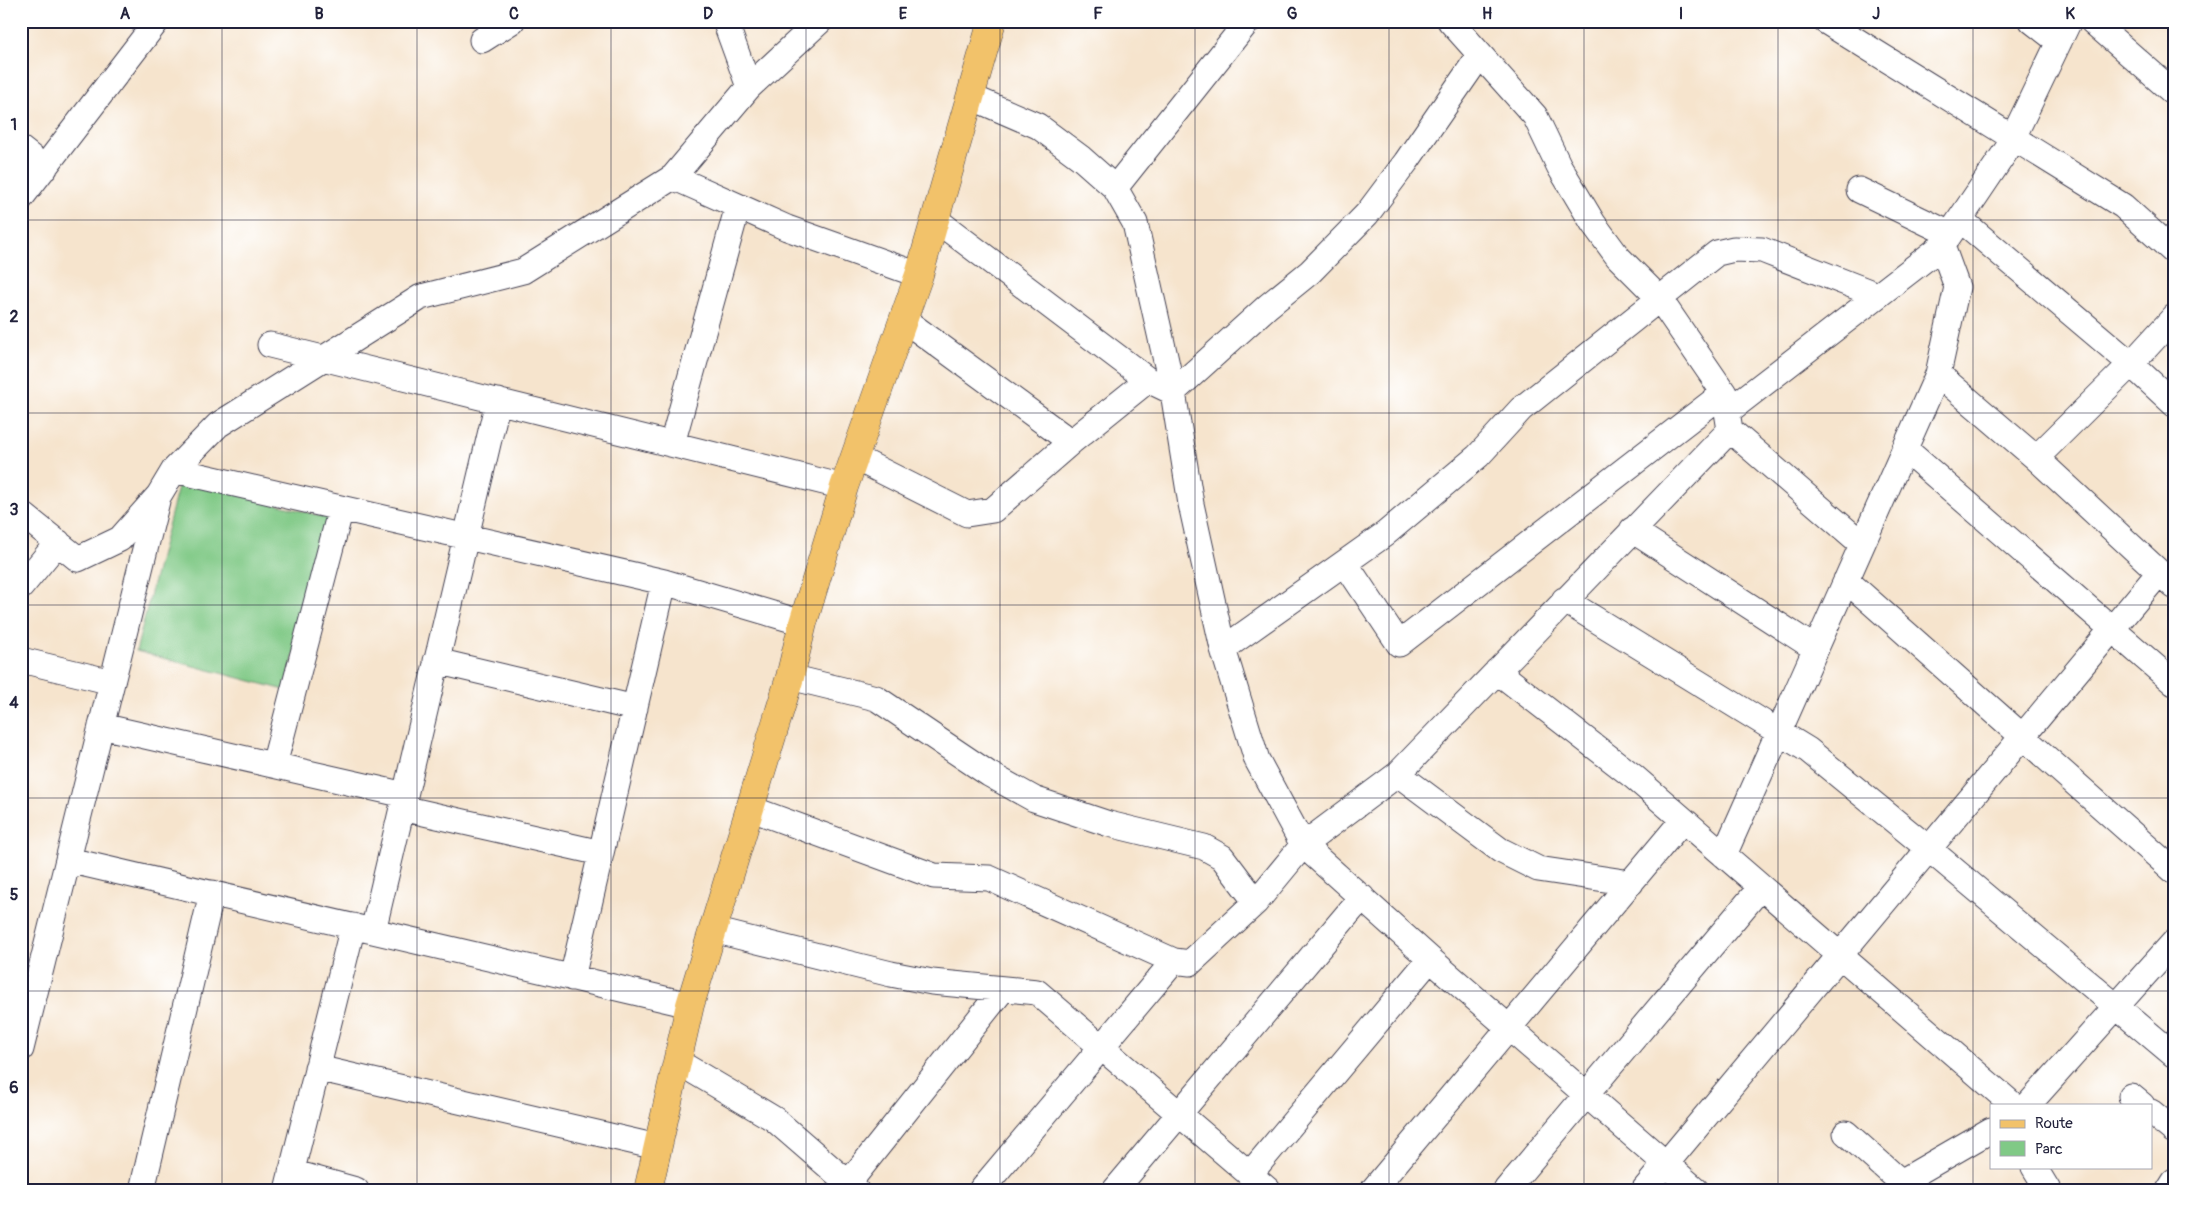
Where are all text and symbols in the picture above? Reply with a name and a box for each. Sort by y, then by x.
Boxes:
text: A [120,4,131,24]
text: B [314,4,324,24]
text: C [509,4,519,24]
text: D [703,4,713,24]
text: E [899,4,908,24]
text: F [1093,4,1103,24]
text: G [1287,4,1298,24]
text: H [1482,4,1492,24]
text: I [1679,4,1683,24]
text: J [1872,4,1880,24]
text: K [2065,4,2075,24]
text: 1 [11,115,17,135]
text: 2 [10,307,19,327]
text: 3 [10,500,19,520]
text: 4 [9,693,19,713]
text: 5 [10,885,19,905]
text: 6 [9,1078,19,1098]
legend [1990,1104,2152,1168]
text: Route [2035,1114,2073,1133]
text: Parc [2035,1140,2063,1159]

